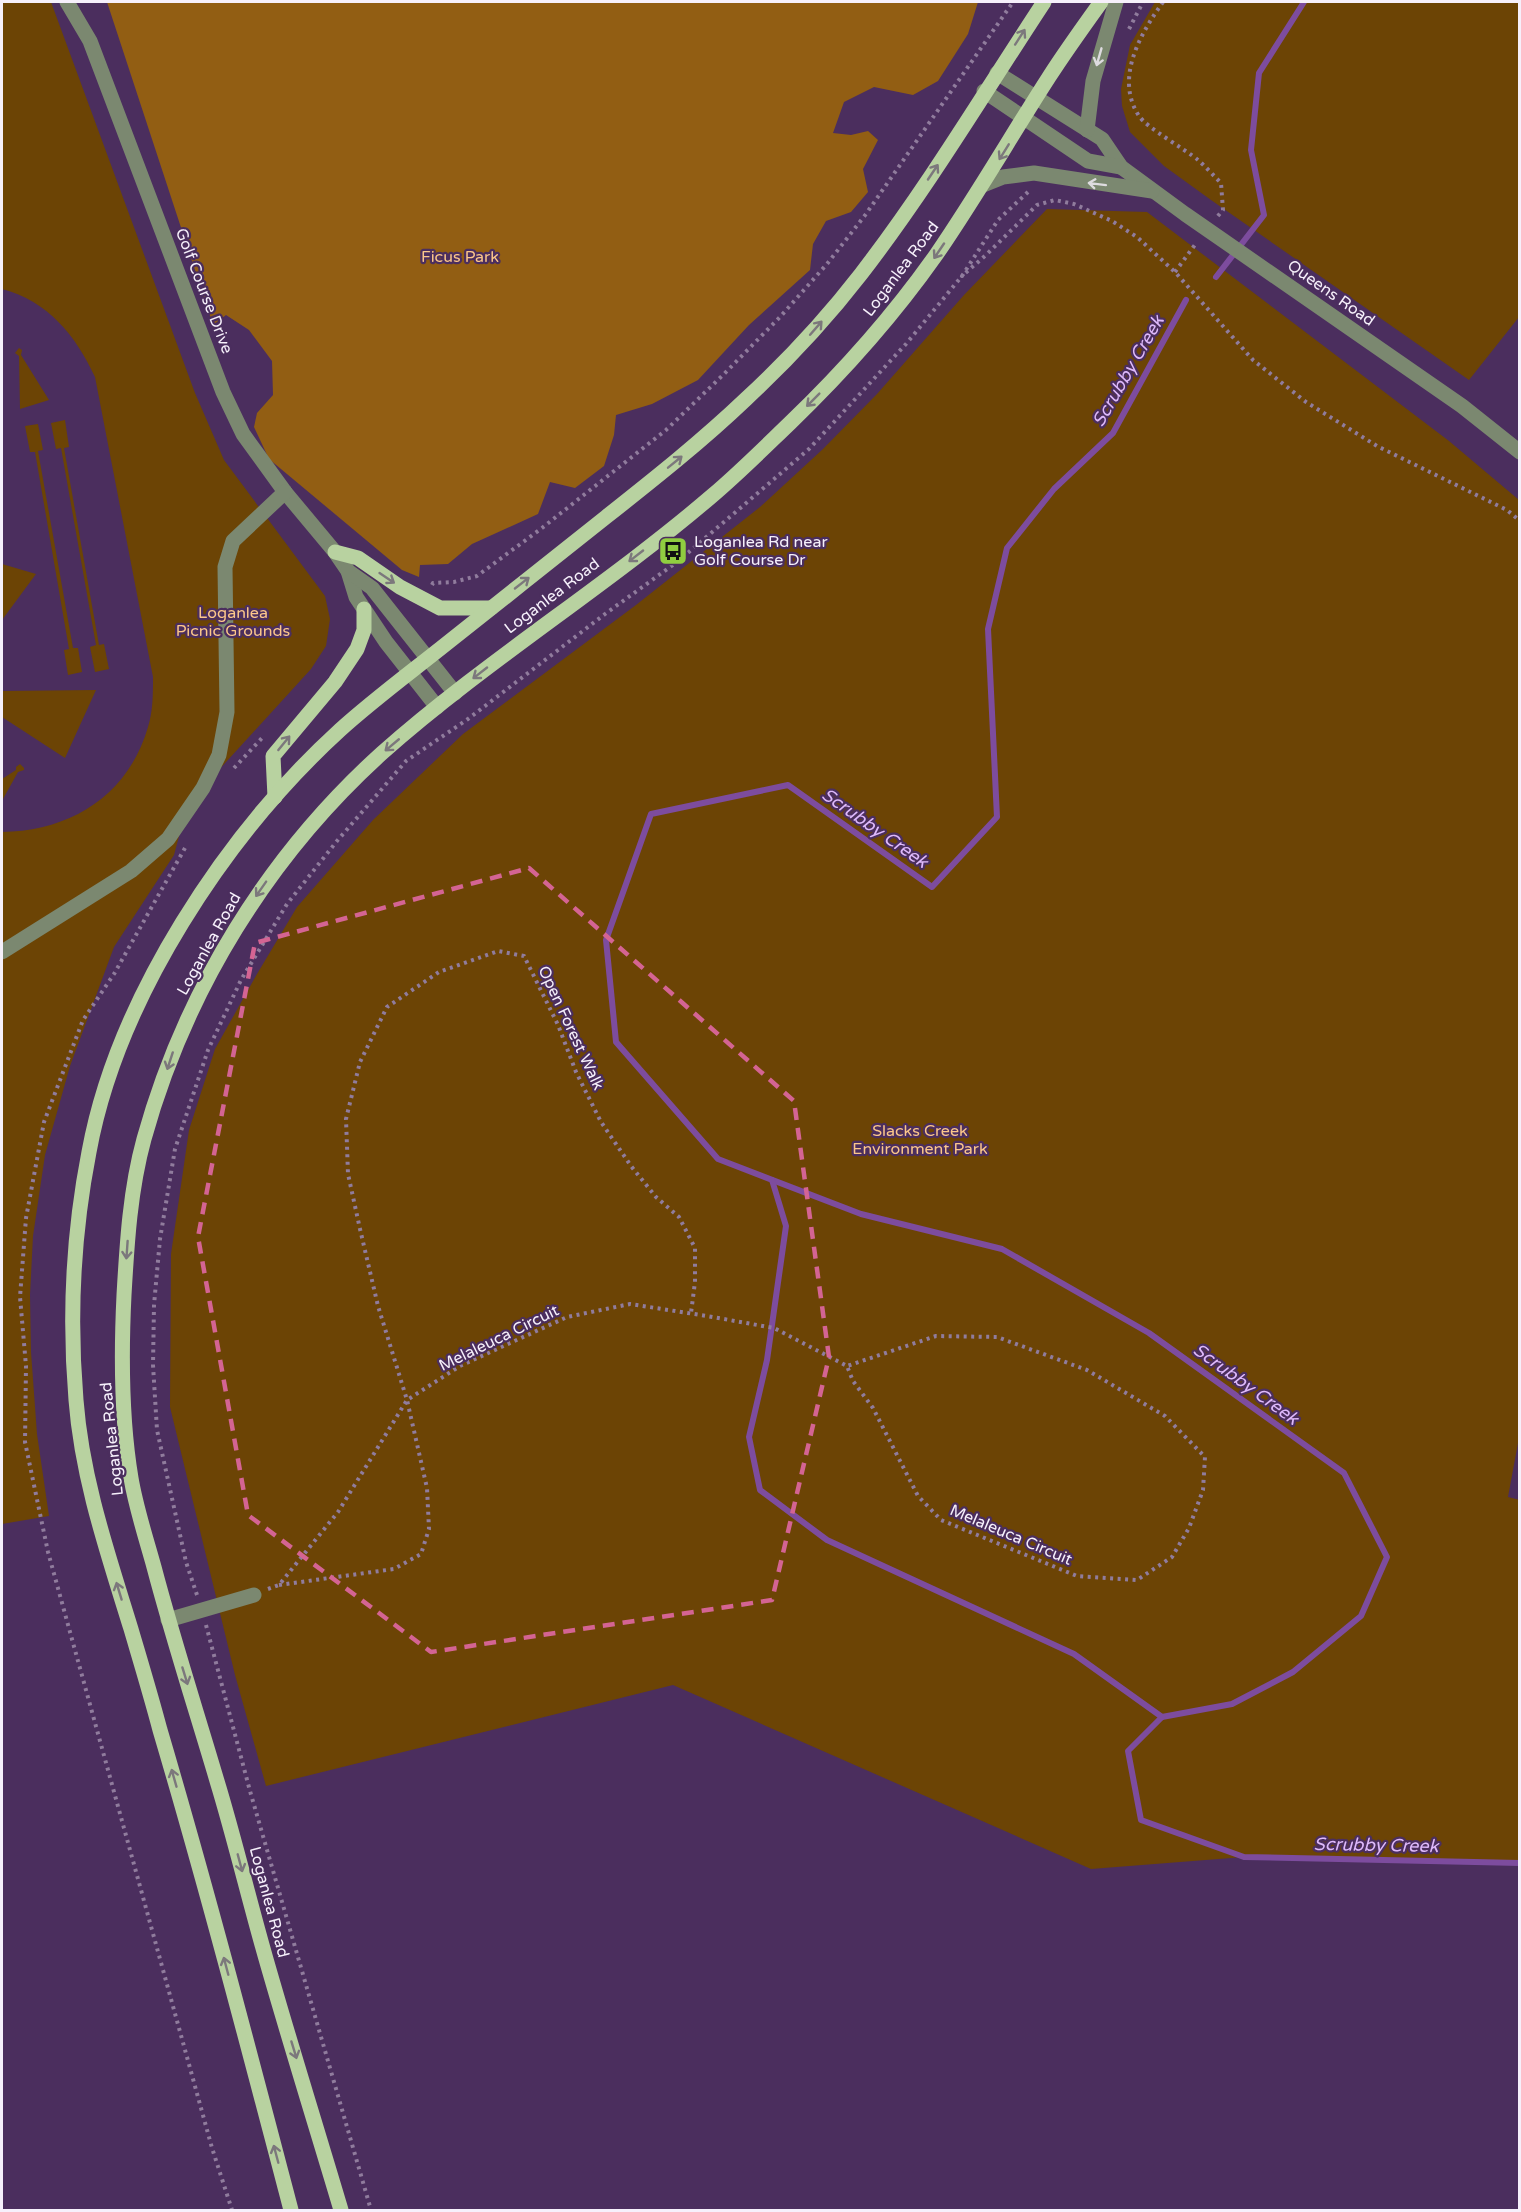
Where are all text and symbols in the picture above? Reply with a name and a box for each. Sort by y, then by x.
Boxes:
one-way arrow [1014,30,1026,46]
one-way arrow [1093,48,1104,67]
one-way arrow [997,143,1009,160]
one-way arrow [927,164,939,181]
one-way arrow [1087,178,1107,189]
street label: Loganlea Road [859,217,943,321]
street label: Golf Course Drive [171,225,237,357]
one-way arrow [933,242,945,258]
park label: Ficus Park [421,247,499,267]
street label: Queens Road [1283,255,1379,331]
water label: Scrubby Creek [1087,310,1169,430]
one-way arrow [809,321,823,336]
one-way arrow [806,392,821,407]
one-way arrow [667,455,682,469]
place label: Loganlea Rd near Golf Course Dr [694,532,828,570]
bus stop icon: Loganlea Rd near Golf Course Dr [657,535,689,567]
one-way arrow [628,549,644,562]
street label: Loganlea Road [500,554,604,638]
one-way arrow [378,572,394,584]
one-way arrow [514,577,530,590]
park label: Loganlea Picnic Grounds [176,603,290,641]
one-way arrow [472,666,488,679]
one-way arrow [277,736,291,751]
one-way arrow [385,738,400,752]
water label: Scrubby Creek [818,783,933,873]
one-way arrow [255,880,267,896]
street label: Loganlea Road [173,889,245,999]
street label: Open Forest Walk [533,963,609,1094]
one-way arrow [164,1051,175,1070]
park label: Slacks Creek Environment Park [852,1121,988,1159]
one-way arrow [121,1240,132,1260]
street label: Melaleuca Circuit [436,1300,562,1376]
water label: Scrubby Creek [1189,1338,1304,1430]
street label: Loganlea Road [96,1381,128,1497]
street label: Melaleuca Circuit [947,1500,1075,1570]
one-way arrow [113,1582,124,1601]
one-way arrow [180,1666,191,1685]
one-way arrow [168,1769,179,1788]
water label: Scrubby Creek [1313,1833,1440,1857]
street label: Loganlea Road [245,1844,293,1960]
one-way arrow [235,1853,246,1872]
one-way arrow [220,1956,232,1975]
one-way arrow [289,2040,300,2059]
one-way arrow [270,2145,282,2164]

